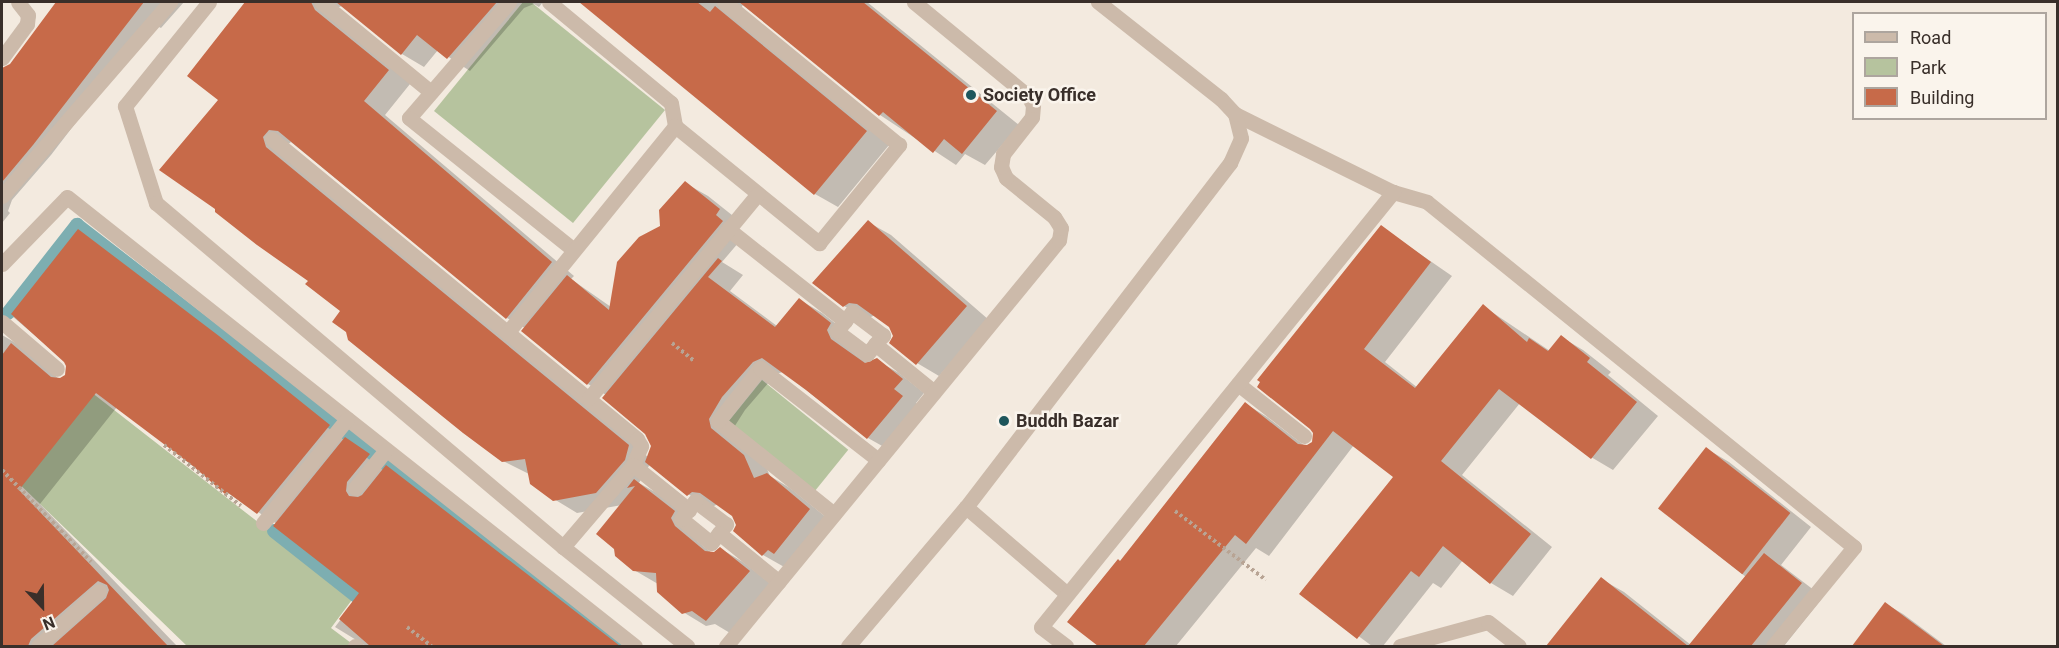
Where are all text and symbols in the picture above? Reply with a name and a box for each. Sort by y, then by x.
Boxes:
legend [1852,12,2047,120]
text: Road [1910,27,1951,48]
text: Park [1910,57,1946,78]
place label: Society Office [983,84,1096,106]
text: Building [1910,87,1974,108]
marker: Society Office [964,88,978,102]
place label: Buddh Bazar [1016,410,1119,432]
marker: Buddh Bazar [997,414,1011,428]
north arrow [12,576,72,636]
text: N [40,612,58,634]

